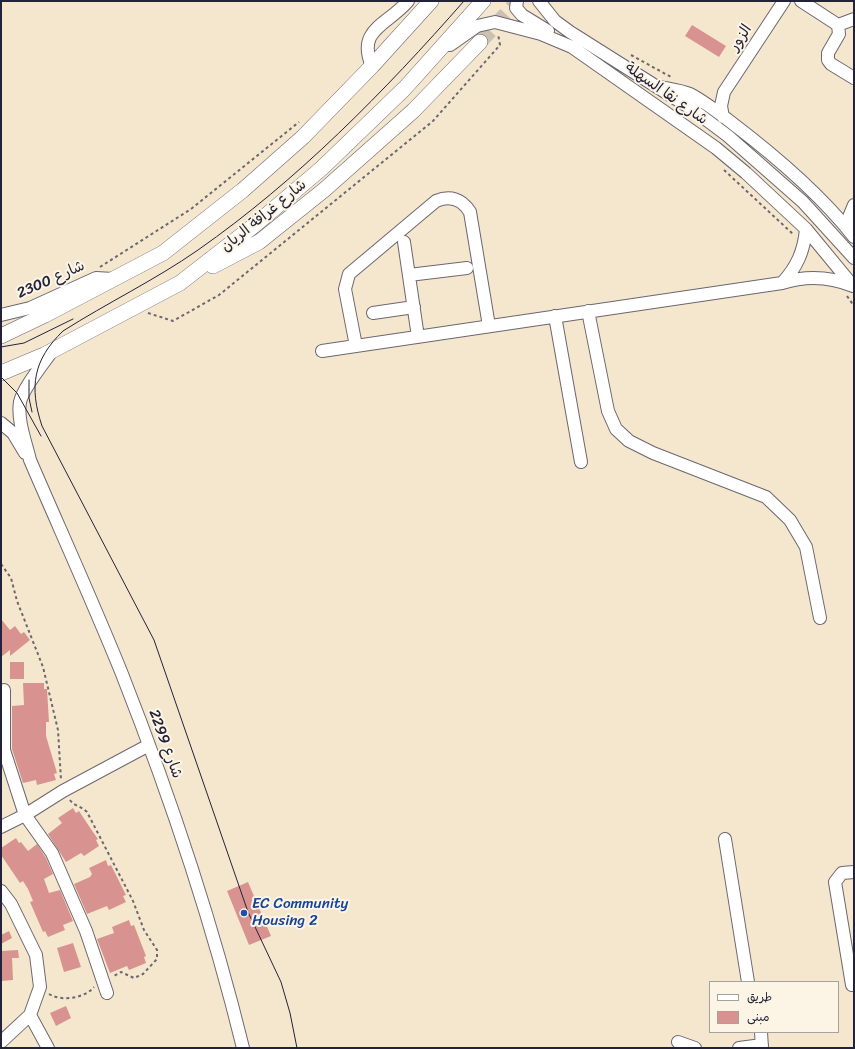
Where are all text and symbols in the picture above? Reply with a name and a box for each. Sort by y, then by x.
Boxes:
street label: الزور [726,21,756,55]
street label: شارع نقا السهلة [621,59,711,129]
street label: شارع غرافة الريان [218,176,310,256]
street label: شارع 2300 [14,257,88,303]
street label: شارع 2299 [144,707,186,781]
place label: EC Community Housing 2 [252,895,348,930]
marker: EC Community Housing 2 [239,908,249,918]
legend [709,981,839,1033]
text: طريق [747,986,772,1008]
text: مبنى [747,1006,770,1028]

